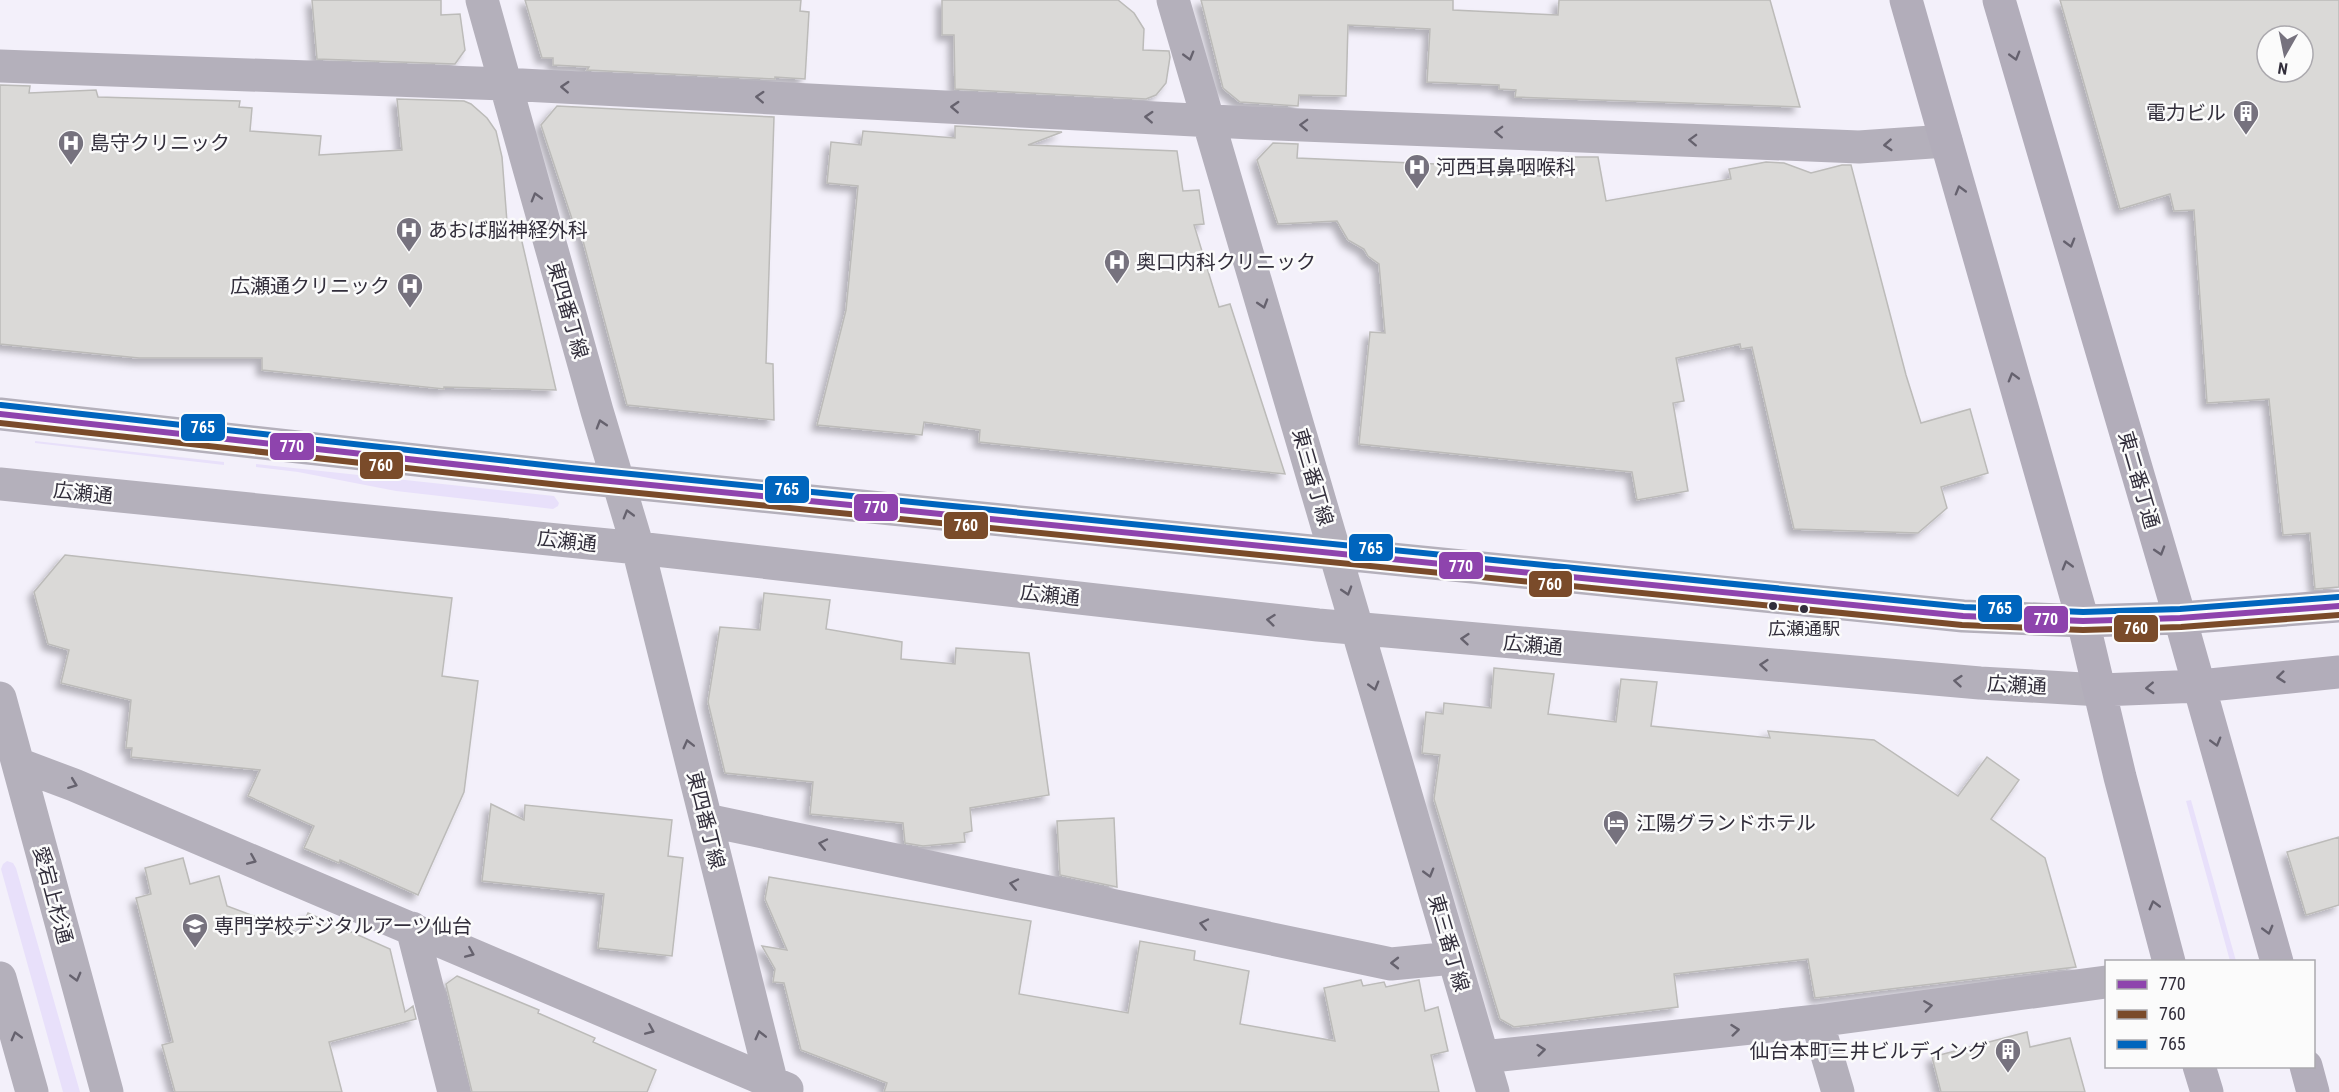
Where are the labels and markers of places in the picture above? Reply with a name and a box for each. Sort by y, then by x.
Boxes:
building icon: 電力ビル [2231,98,2261,136]
place label: 電力ビル [2146,101,2226,125]
hospital icon: 島守クリニック [56,128,86,166]
place label: 島守クリニック [90,131,230,155]
hospital icon: 河西耳鼻咽喉科 [1402,152,1432,190]
place label: 河西耳鼻咽喉科 [1436,155,1576,179]
hospital icon: あおば脳神経外科 [394,215,424,253]
place label: あおば脳神経外科 [428,218,588,242]
hospital icon: 奥口内科クリニック [1102,247,1132,285]
place label: 奥口内科クリニック [1136,250,1316,274]
hospital icon: 広瀬通クリニック [395,271,425,309]
place label: 広瀬通クリニック [230,274,390,298]
unlabelled marker [1767,600,1779,612]
marker: 広瀬通駅 [1798,603,1810,615]
place label: 広瀬通駅 [1768,618,1840,639]
hotel icon: 江陽グランドホテル [1601,808,1631,846]
place label: 江陽グランドホテル [1636,811,1816,835]
school or university icon: 専門学校デジタルアーツ仙台 [180,911,210,949]
place label: 専門学校デジタルアーツ仙台 [214,914,472,938]
building icon: 仙台本町三井ビルディング [1993,1036,2023,1074]
place label: 仙台本町三井ビルディング [1749,1039,1988,1063]

